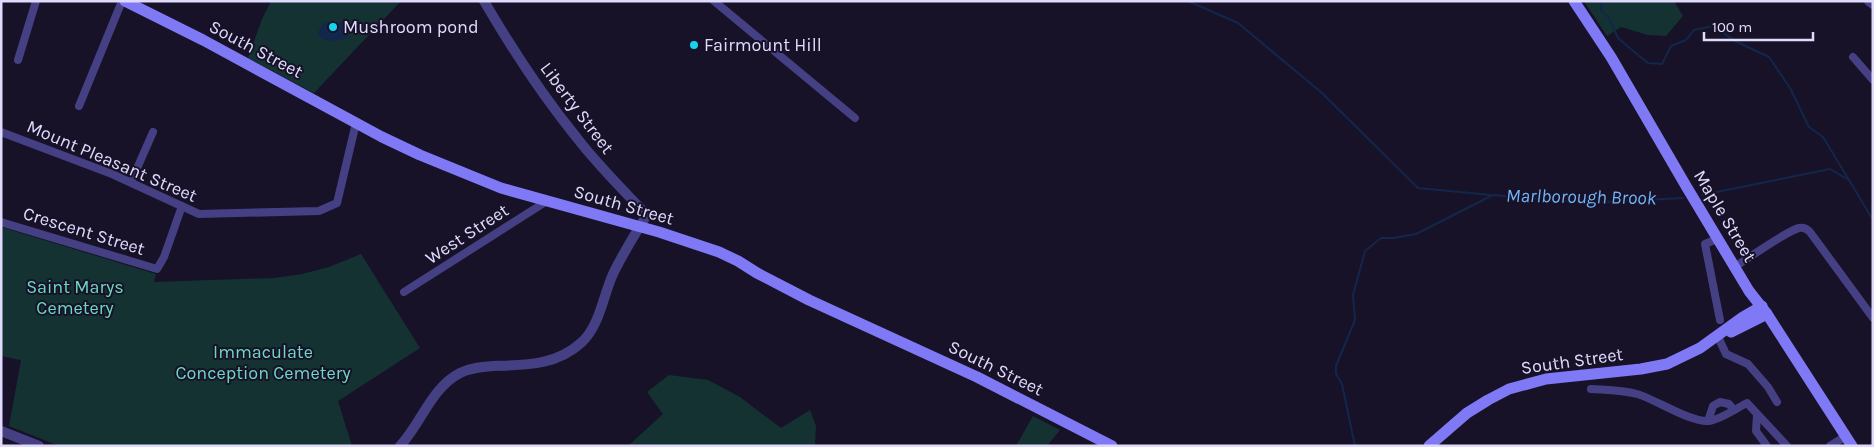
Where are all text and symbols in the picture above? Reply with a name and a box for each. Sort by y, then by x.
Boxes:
scale bar [1704,10,1813,42]
street label: South Street [205,15,307,83]
place label: Mushroom pond [343,16,479,38]
text: 100 m [1712,18,1752,36]
marker: Mushroom pond [327,21,339,33]
place label: Fairmount Hill [704,34,822,56]
marker: Fairmount Hill [688,39,700,51]
street label: Liberty Street [535,58,619,158]
street label: Mount Pleasant Street [24,115,201,207]
street label: Maple Street [1689,166,1761,266]
street label: South Street [571,180,677,230]
water label: Marlborough Brook [1506,185,1657,209]
street label: West Street [421,199,513,269]
street label: Crescent Street [20,202,148,260]
park label: Saint Marys Cemetery [26,276,124,319]
street label: South Street [945,336,1047,401]
park label: Immaculate Conception Cemetery [175,341,351,384]
street label: South Street [1520,343,1625,379]

